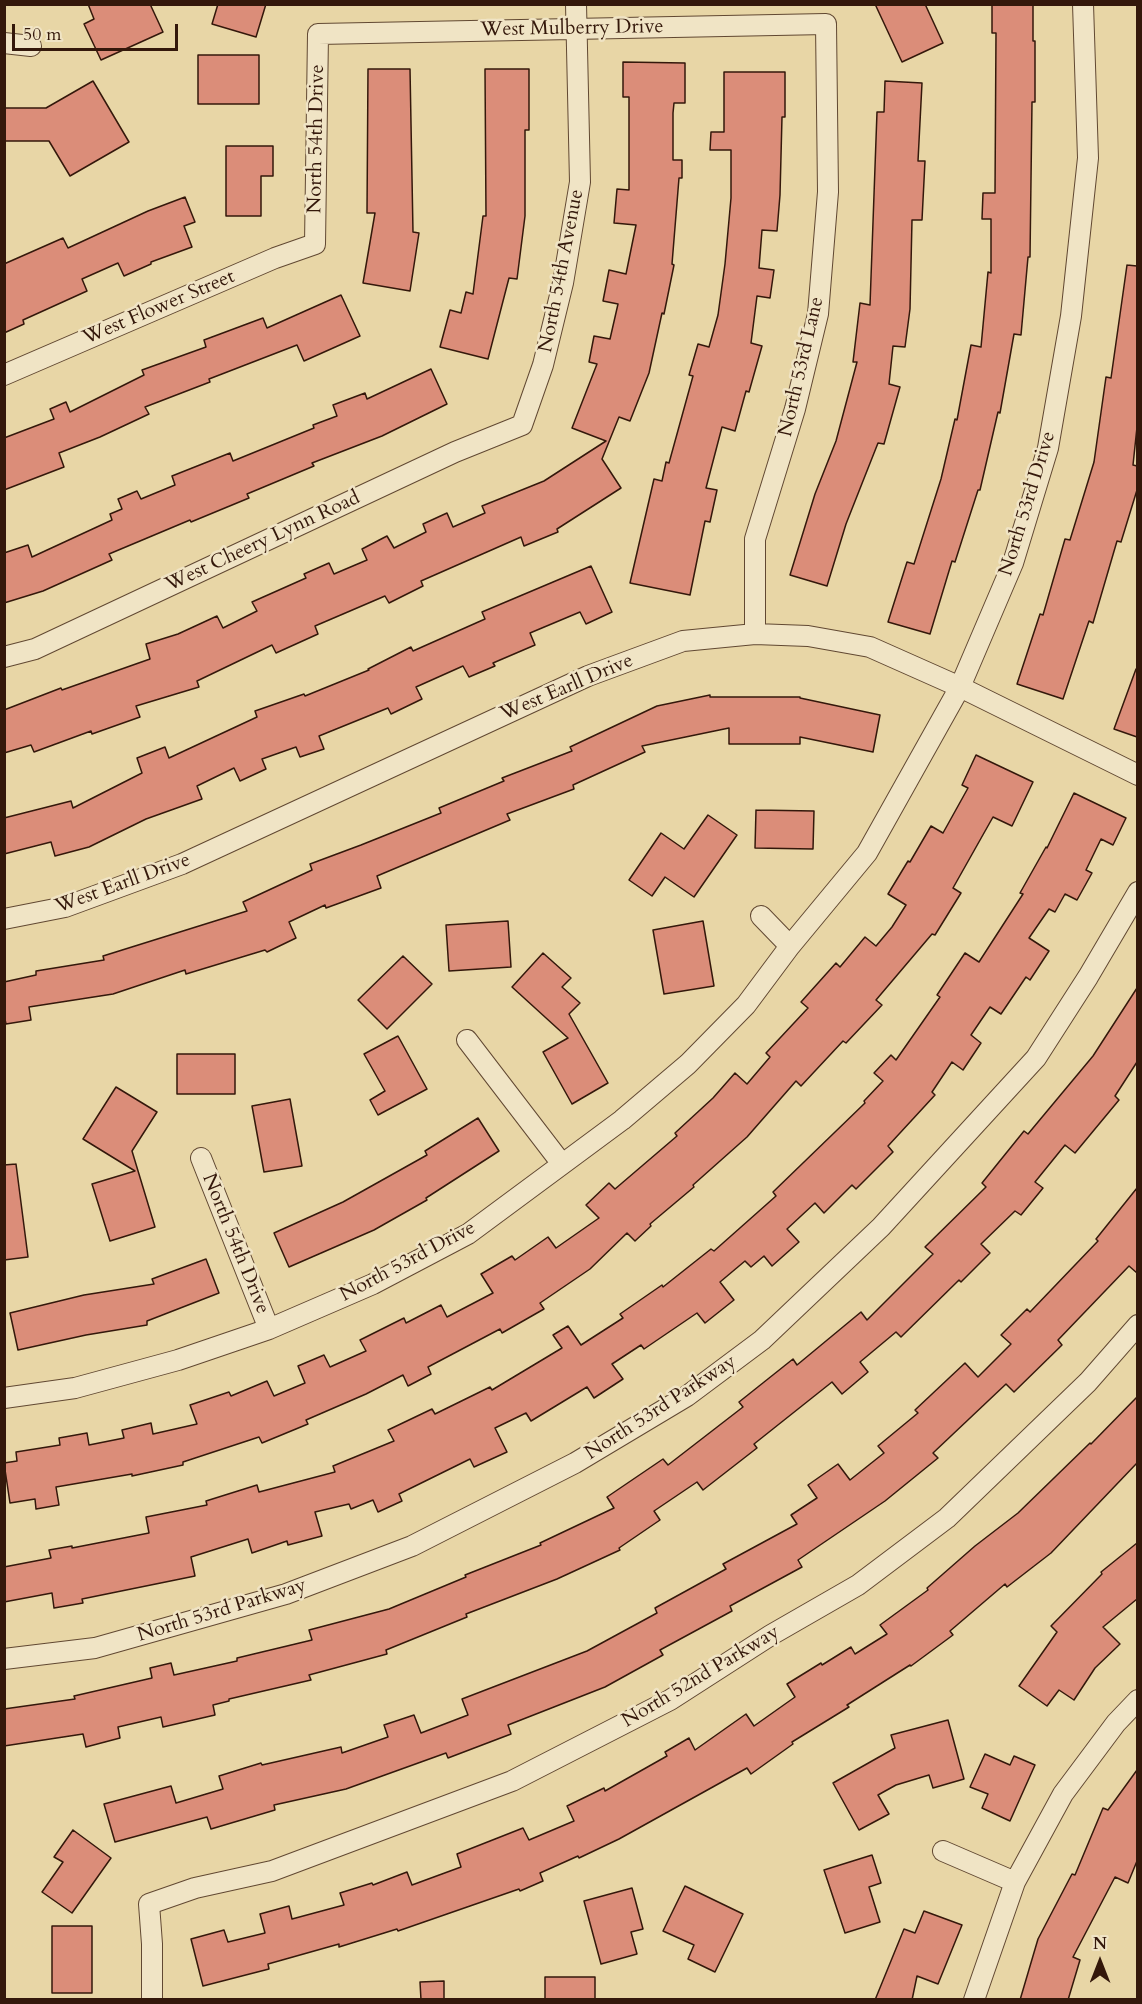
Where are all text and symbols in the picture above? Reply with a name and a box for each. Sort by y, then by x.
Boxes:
scale bar [15,12,182,50]
street label: West Mulberry Drive [480,15,664,43]
text: 50 m [23,22,62,47]
street label: North 54th Drive [304,64,330,214]
street label: North 54th Avenue [534,187,590,355]
street label: West Flower Street [79,265,239,351]
street label: North 53rd Lane [774,295,830,439]
street label: North 53rd Drive [995,429,1061,579]
street label: West Cheery Lynn Road [162,486,364,598]
street label: West Earll Drive [497,649,637,727]
street label: West Earll Drive [52,848,194,920]
street label: North 54th Drive [196,1170,274,1318]
street label: North 53rd Drive [336,1216,480,1308]
street label: North 53rd Parkway [581,1350,741,1466]
street label: North 53rd Parkway [135,1574,309,1648]
street label: North 52nd Parkway [618,1621,784,1733]
north arrow [1070,1932,1130,1992]
text: N [1093,1933,1107,1955]

